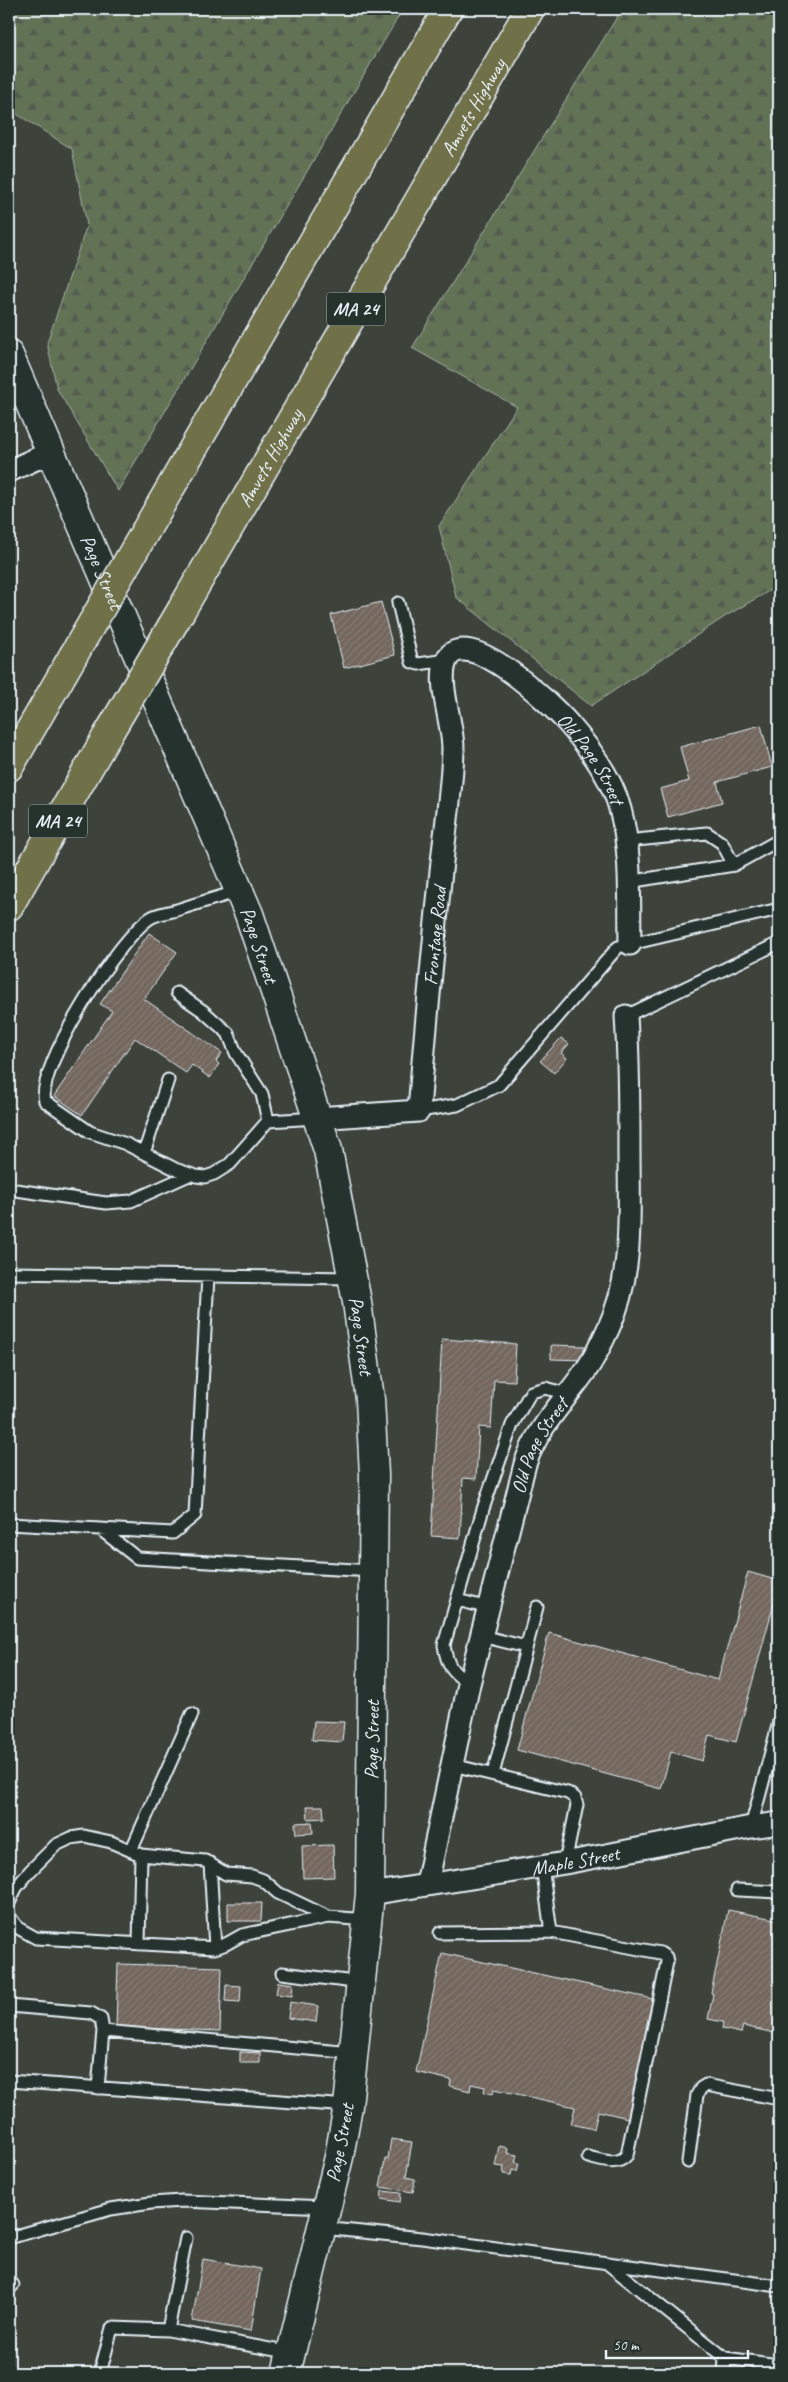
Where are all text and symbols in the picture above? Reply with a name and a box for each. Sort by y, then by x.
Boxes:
street label: Amvets Highway [435,53,512,161]
road number: MA 24 [327,292,385,326]
street label: Amvets Highway [232,403,309,511]
street label: Page Street [75,531,130,615]
street label: Old Page Street [552,707,631,810]
road number: MA 24 [29,804,87,838]
street label: Frontage Road [417,882,452,986]
street label: Page Street [235,903,284,989]
street label: Page Street [344,1294,379,1379]
street label: Old Page Street [505,1389,575,1496]
street label: Page Street [359,1698,385,1780]
street label: Maple Street [530,1840,624,1881]
street label: Page Street [320,2100,360,2184]
scale bar [606,2327,748,2359]
text: 50 m [613,2336,640,2355]

